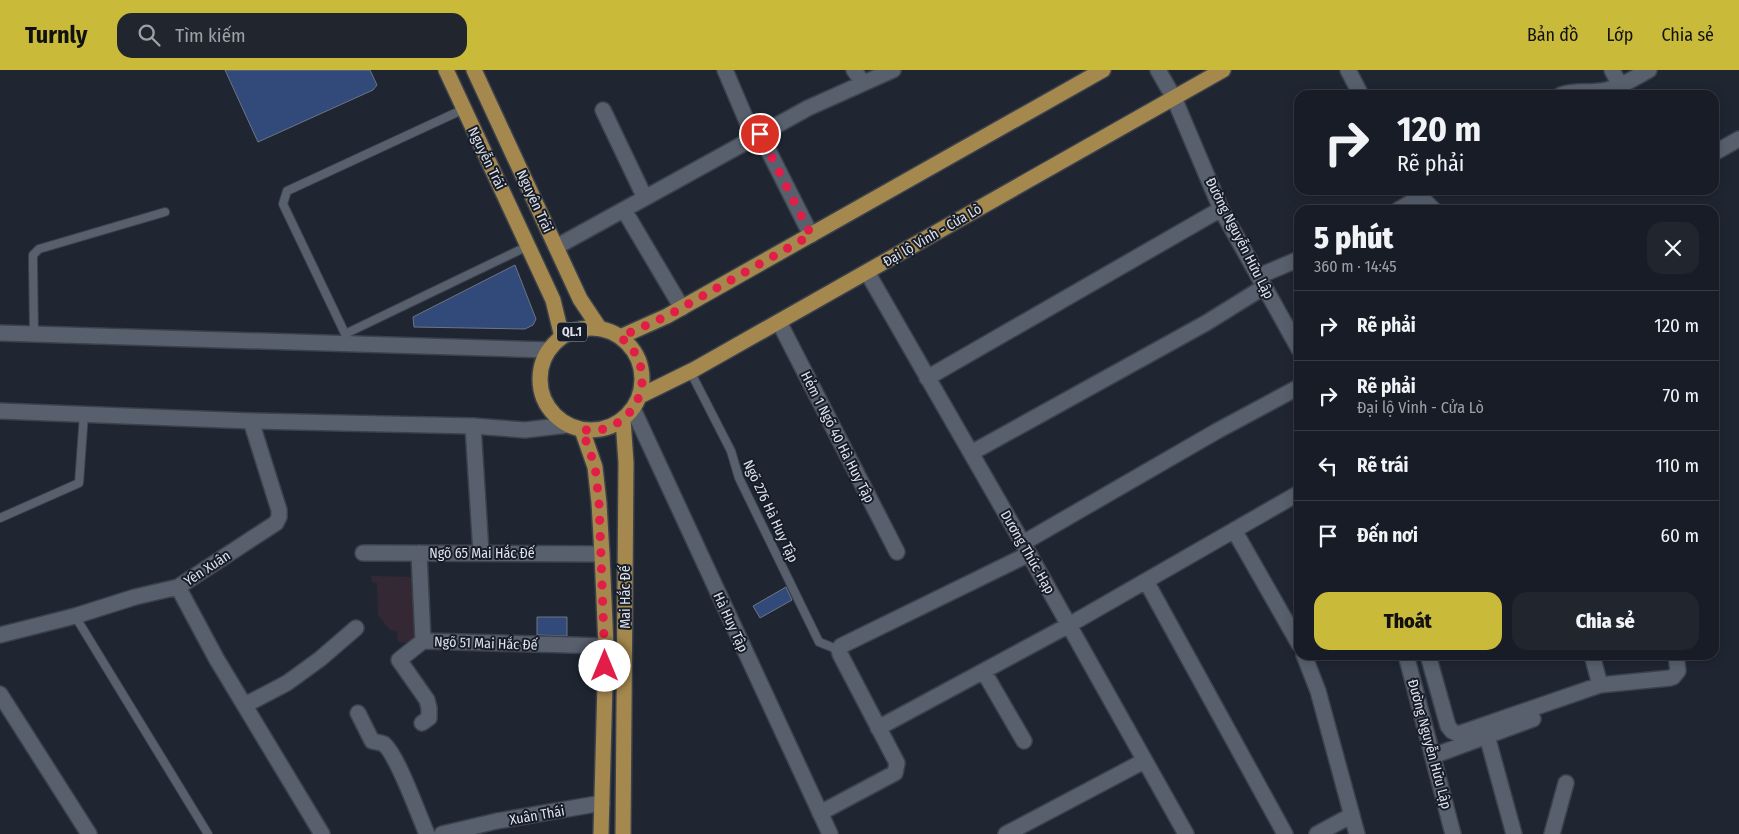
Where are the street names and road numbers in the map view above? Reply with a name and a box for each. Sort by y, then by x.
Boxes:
street label: Nguyễn Trãi [464,124,509,192]
street label: Nguyên Trãi [513,167,556,235]
street label: Đường Nguyễn Hữu Lập [1202,175,1278,302]
street label: Đại lộ Vinh - Cửa Lò [880,200,985,271]
road number: QL.1 [557,322,587,342]
street label: Hẻm 1 Ngõ 40 Hà Huy Tập [797,369,878,506]
street label: Ngõ 276 Hà Huy Tập [739,457,802,565]
street label: Dương Thúc Hạp [997,507,1058,597]
street label: Ngõ 65 Mai Hắc Đế [429,544,535,562]
street label: Yên Xuân [181,547,234,590]
street label: Mai Hắc Đế [616,565,634,629]
street label: Hà Huy Tập [709,590,752,655]
street label: Ngõ 51 Mai Hắc Đế [434,632,538,654]
street label: Đường Nguyễn Hữu Lập [1404,677,1455,811]
street label: Xuân Thái [508,802,566,829]

